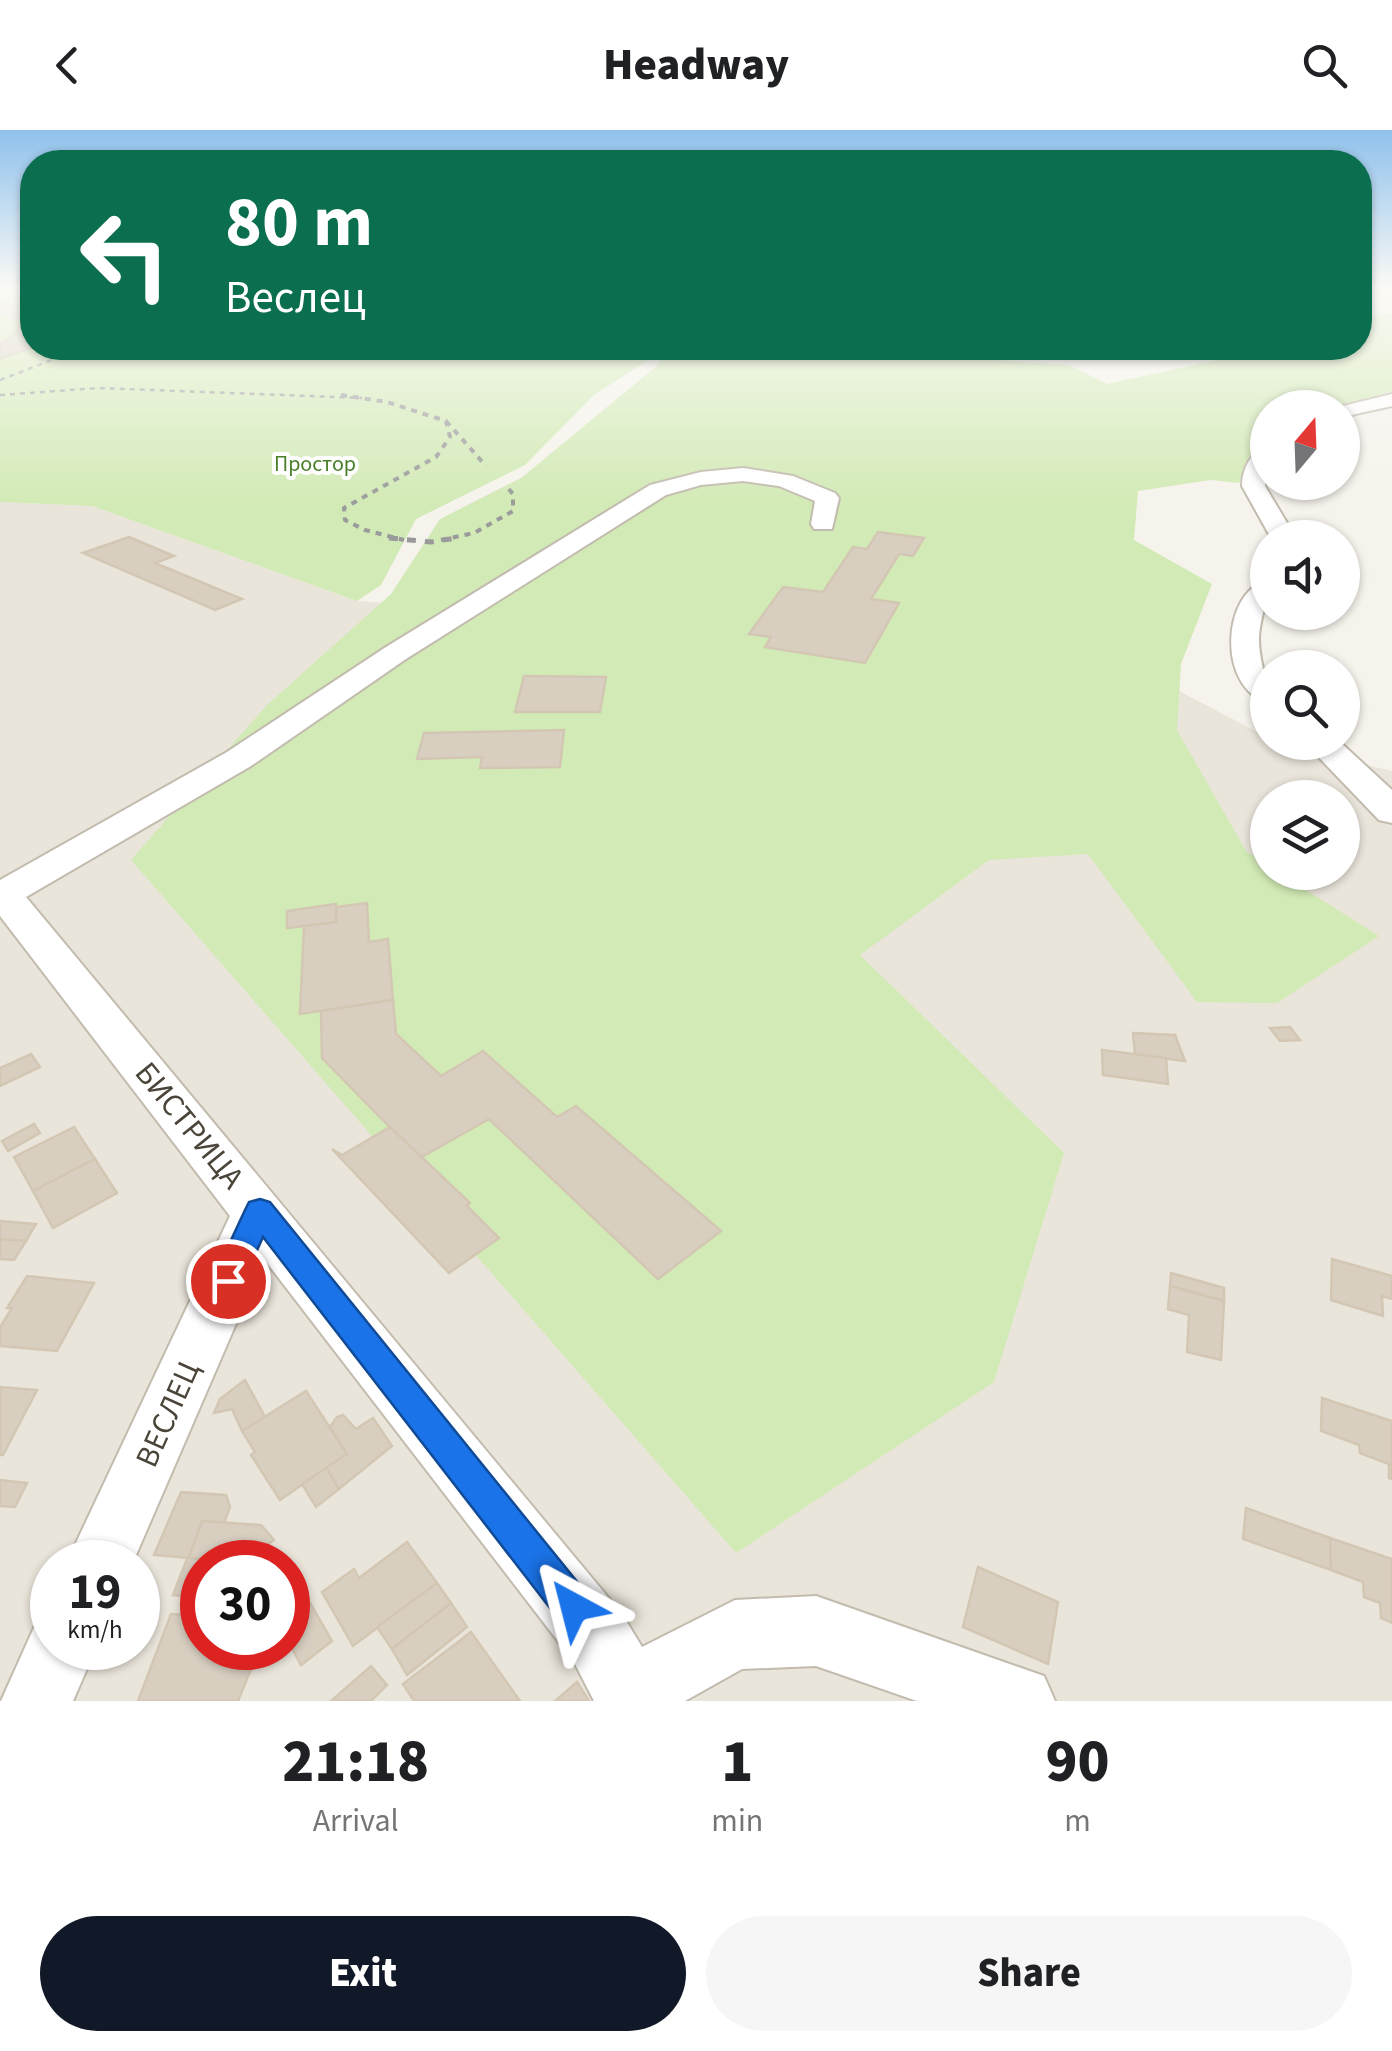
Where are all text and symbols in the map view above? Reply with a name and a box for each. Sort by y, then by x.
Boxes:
text: Headway [603,33,789,97]
icon: back [40,38,95,93]
icon: search [1297,38,1352,93]
text: 80 m [225,173,373,273]
icon: left [60,190,190,320]
text: Веслец [225,266,366,330]
north arrow [1250,390,1360,500]
map controls [1250,390,1360,890]
park label: Простор [274,448,356,480]
button: sound [1250,520,1360,630]
button: search [1250,650,1360,760]
button: layers [1250,780,1360,890]
street label: БИСТРИЦА [124,1052,255,1199]
pin [186,1239,271,1324]
icon: arrive [201,1254,256,1309]
street label: ВЕСЛЕЦ [124,1354,212,1475]
speed limit sign: 30 [180,1540,310,1670]
position arrow [522,1555,626,1659]
text: 19 [69,1557,121,1628]
text: km/h [67,1612,123,1648]
text: 21:18 [282,1720,429,1805]
text: 1 [721,1720,753,1805]
text: 90 [1046,1720,1110,1805]
text: Arrival [313,1798,399,1844]
text: min [711,1798,763,1844]
text: m [1064,1798,1091,1844]
button: Exit [40,1916,686,2031]
button: Share [706,1916,1352,2031]

